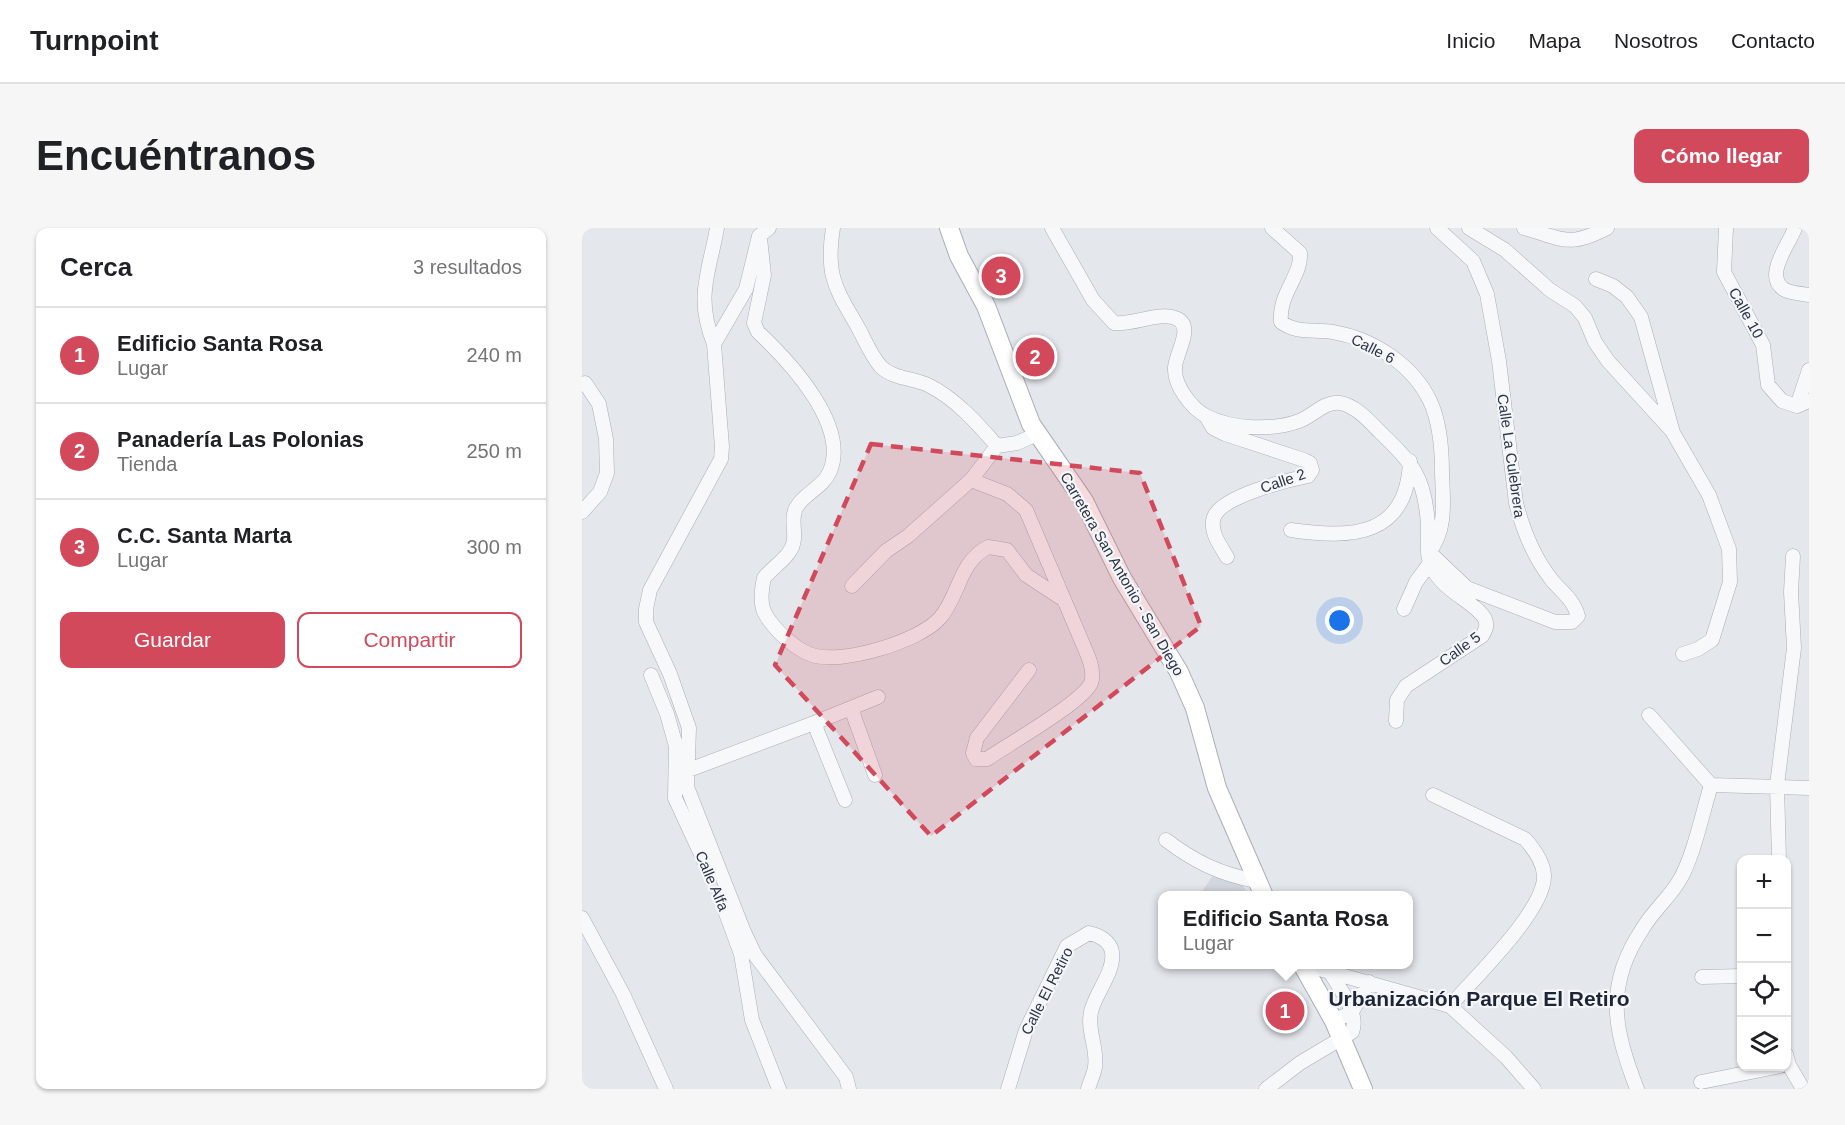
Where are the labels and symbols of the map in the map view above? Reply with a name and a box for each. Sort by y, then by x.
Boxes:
pin: 3 [982,254,1020,298]
street label: Calle 10 [1726,285,1767,341]
street label: Calle 6 [1349,330,1398,367]
pin: 2 [1016,334,1054,380]
street label: Calle La Culebrera [1494,393,1529,520]
street label: Calle 2 [1258,465,1308,496]
street label: Carretera San Antonio - San Diego [1057,469,1188,678]
your location [1325,606,1354,635]
street label: Calle 5 [1436,628,1484,669]
street label: Calle Alfa [692,848,733,914]
street label: Calle El Retiro [1017,944,1076,1037]
district label: Urbanización Parque El Retiro [1328,987,1630,1010]
pin: 1 [1266,988,1304,1034]

